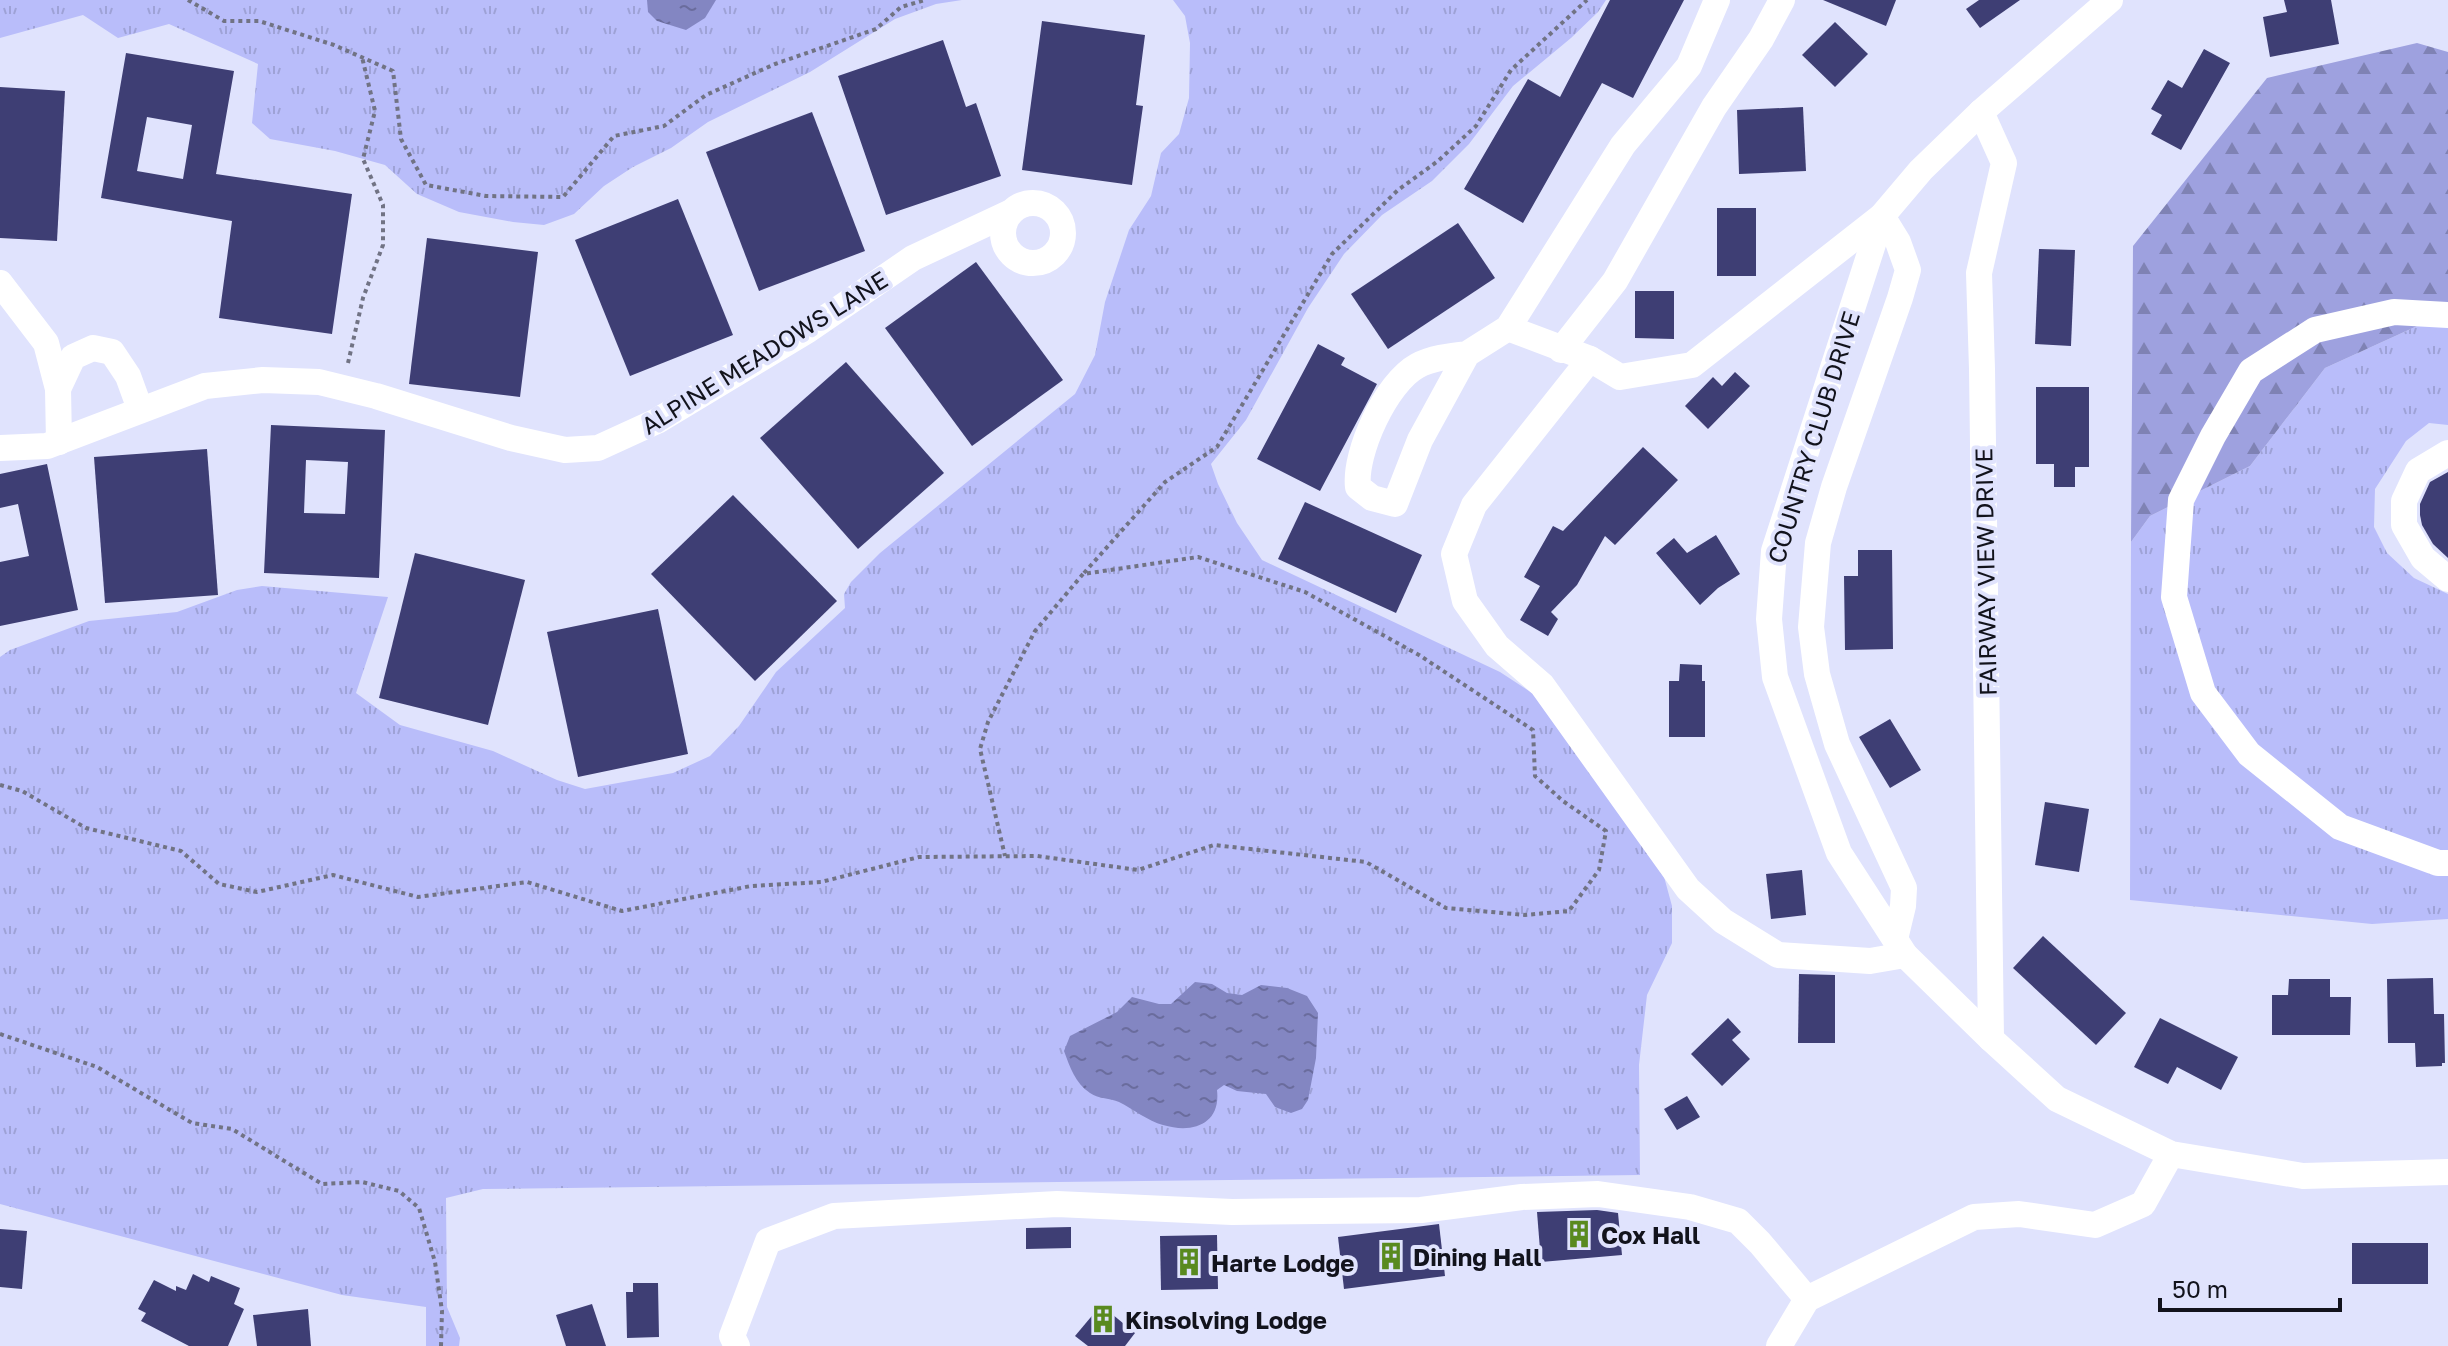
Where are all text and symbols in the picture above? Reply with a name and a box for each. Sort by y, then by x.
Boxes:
street label: ALPINE MEADOWS LANE [635,264,893,440]
street label: COUNTRY CLUB DRIVE [1761,308,1865,566]
street label: FAIRWAY VIEW DRIVE [1968,448,2002,696]
building icon: Cox Hall [1564,1219,1594,1249]
place label: Cox Hall [1601,1220,1700,1249]
building icon: Dining Hall [1376,1241,1406,1271]
place label: Dining Hall [1413,1242,1541,1271]
building icon: Harte Lodge [1174,1247,1204,1277]
place label: Harte Lodge [1211,1248,1355,1277]
scale bar [2160,1262,2340,1312]
text: 50 m [2172,1274,2228,1303]
building icon: Kinsolving Lodge [1088,1304,1118,1334]
place label: Kinsolving Lodge [1125,1305,1327,1334]

